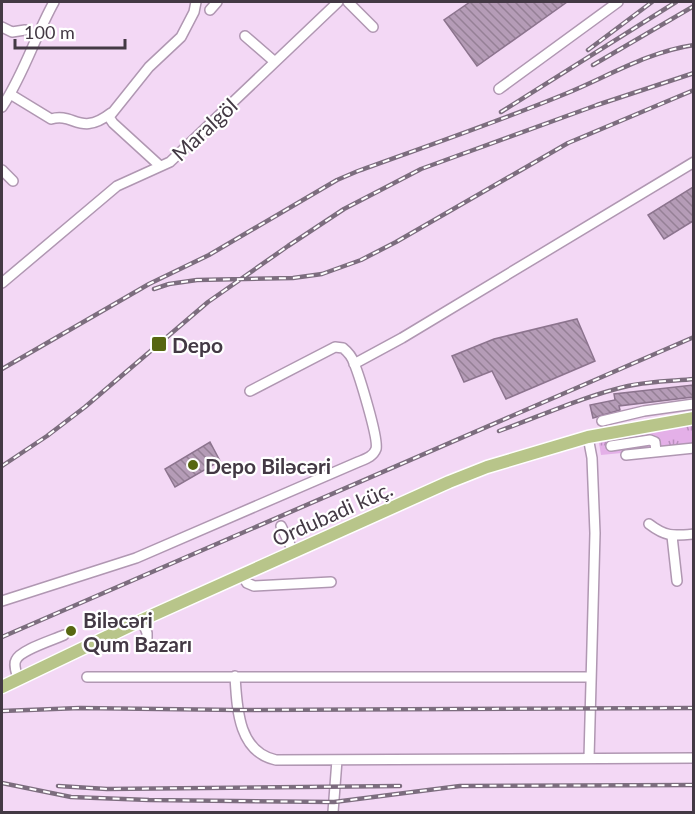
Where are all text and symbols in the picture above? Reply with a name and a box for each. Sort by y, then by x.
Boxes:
scale bar [15,12,124,50]
text: 100 m [24,21,75,43]
street label: Maralgöl [166,93,242,165]
place label: Depo [172,332,223,357]
marker: Depo [150,335,168,353]
place label: Depo Biləcəri [205,453,331,478]
marker: Depo Biləcəri [186,458,200,472]
street label: Ordubadi küç. [268,475,396,551]
place label: Biləcəri Qum Bazarı [83,607,192,656]
marker: Biləcəri Qum Bazarı [64,624,78,638]

